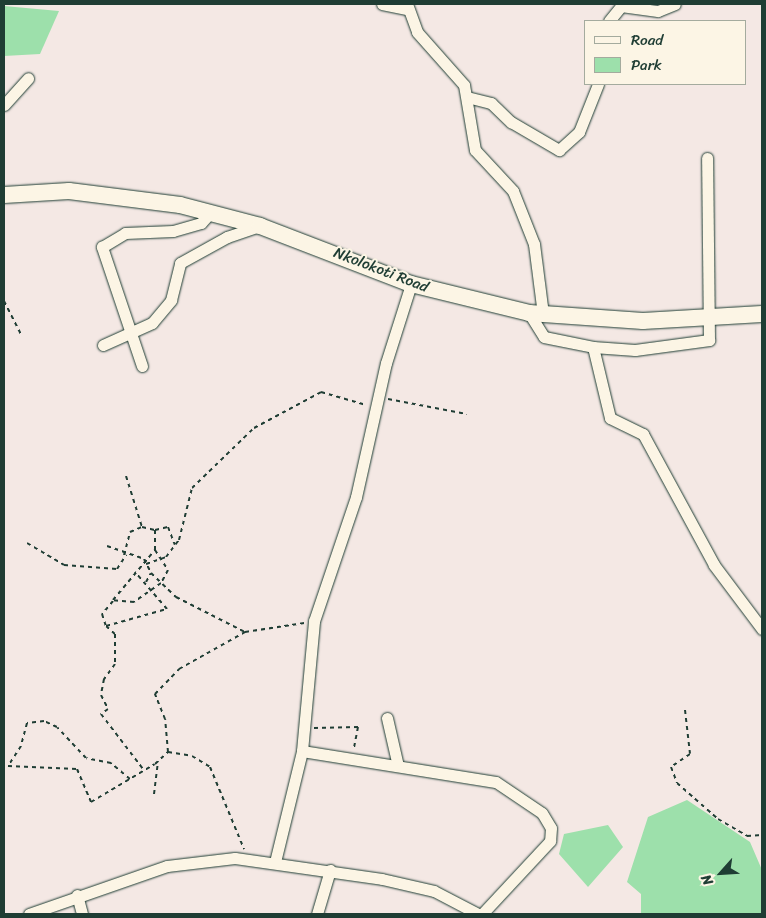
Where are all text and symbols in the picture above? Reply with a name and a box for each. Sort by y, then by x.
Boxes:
legend [584,20,746,85]
text: Road [631,27,663,53]
text: Park [631,52,662,78]
street label: Nkolokoti Road [331,244,431,296]
north arrow [696,848,746,898]
text: N [694,870,720,890]

